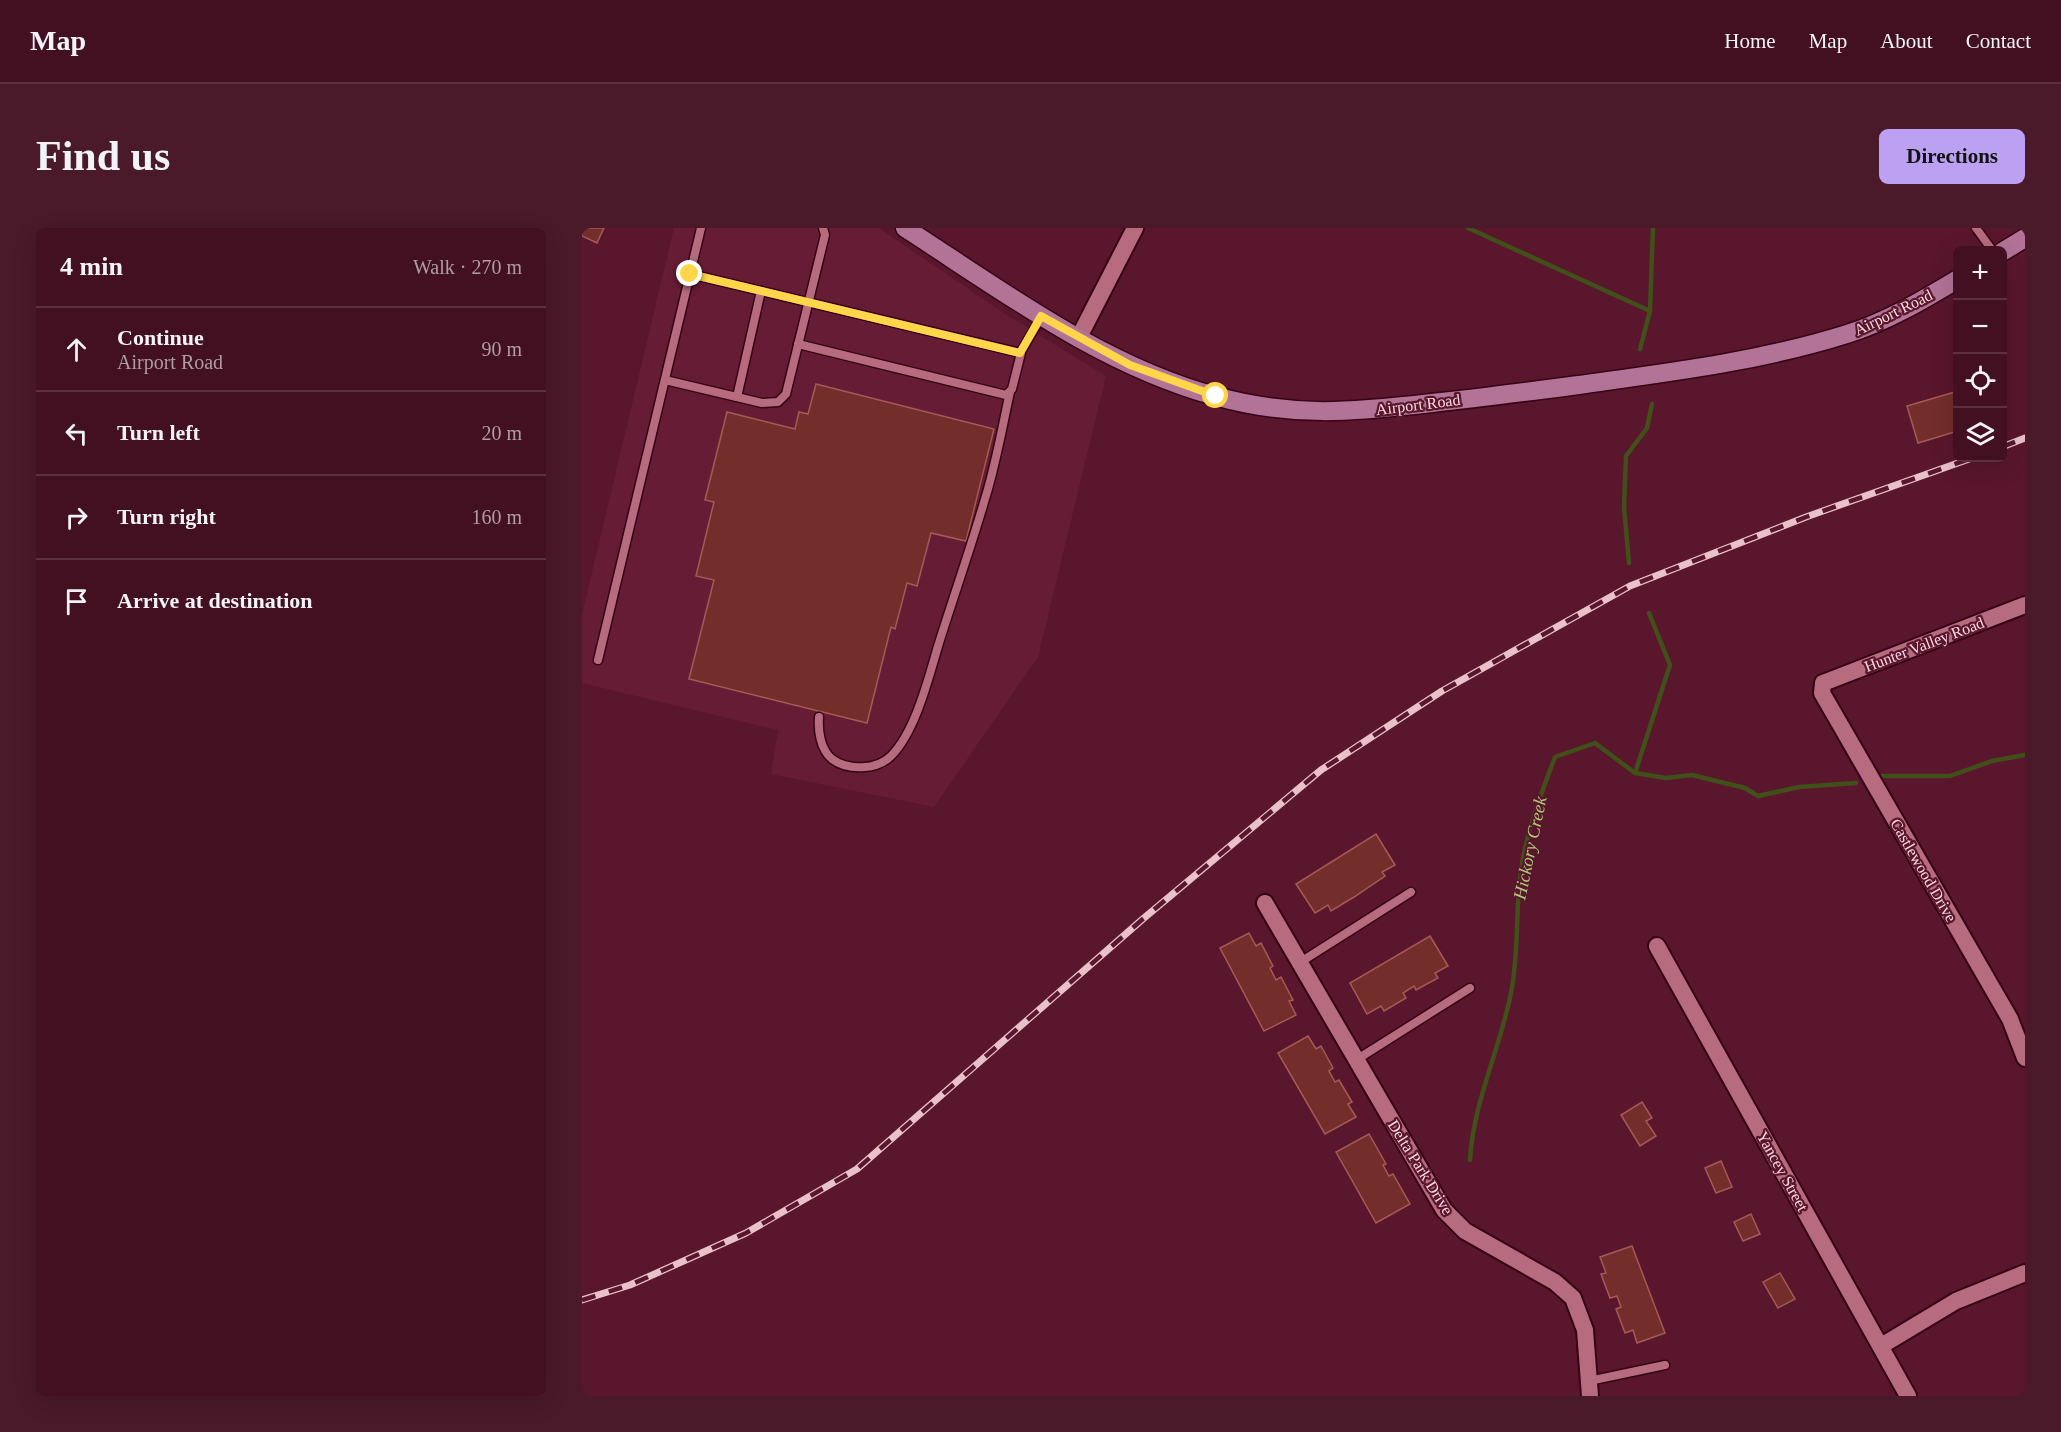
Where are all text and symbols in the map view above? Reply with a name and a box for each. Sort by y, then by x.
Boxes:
text: Map [30,25,86,56]
text: Home [1724,29,1776,53]
text: Map [1809,29,1847,53]
text: About [1880,29,1933,53]
text: Contact [1966,29,2031,53]
button: Directions [1879,129,2025,184]
text: Find us [36,133,170,179]
map controls [1953,246,2007,462]
button: + [1953,246,2007,300]
text: 4 min [60,252,123,281]
text: Walk · 270 m [413,256,522,278]
route end [676,260,702,286]
street label: Airport Road [1851,286,1936,340]
button: − [1953,300,2007,354]
text: Continue [117,325,204,350]
icon: ahead [60,333,93,366]
text: 90 m [481,338,522,360]
text: Airport Road [117,351,223,373]
button: locate [1953,354,2007,408]
route start [1202,382,1228,408]
street label: Airport Road [1375,391,1461,419]
button: layers [1953,408,2007,462]
icon: left [60,417,93,450]
text: Turn left [117,420,200,445]
text: 20 m [481,422,522,444]
icon: right [60,501,93,534]
text: Turn right [117,504,216,529]
text: 160 m [471,506,522,528]
icon: arrive [60,585,93,618]
text: Arrive at destination [117,588,313,613]
street label: Hunter Valley Road [1862,614,1987,676]
water label: Hickory Creek [1509,794,1551,902]
street label: Castlewood Drive [1887,816,1960,925]
street label: Delta Park Drive [1385,1117,1457,1218]
street label: Yancey Street [1753,1128,1812,1215]

